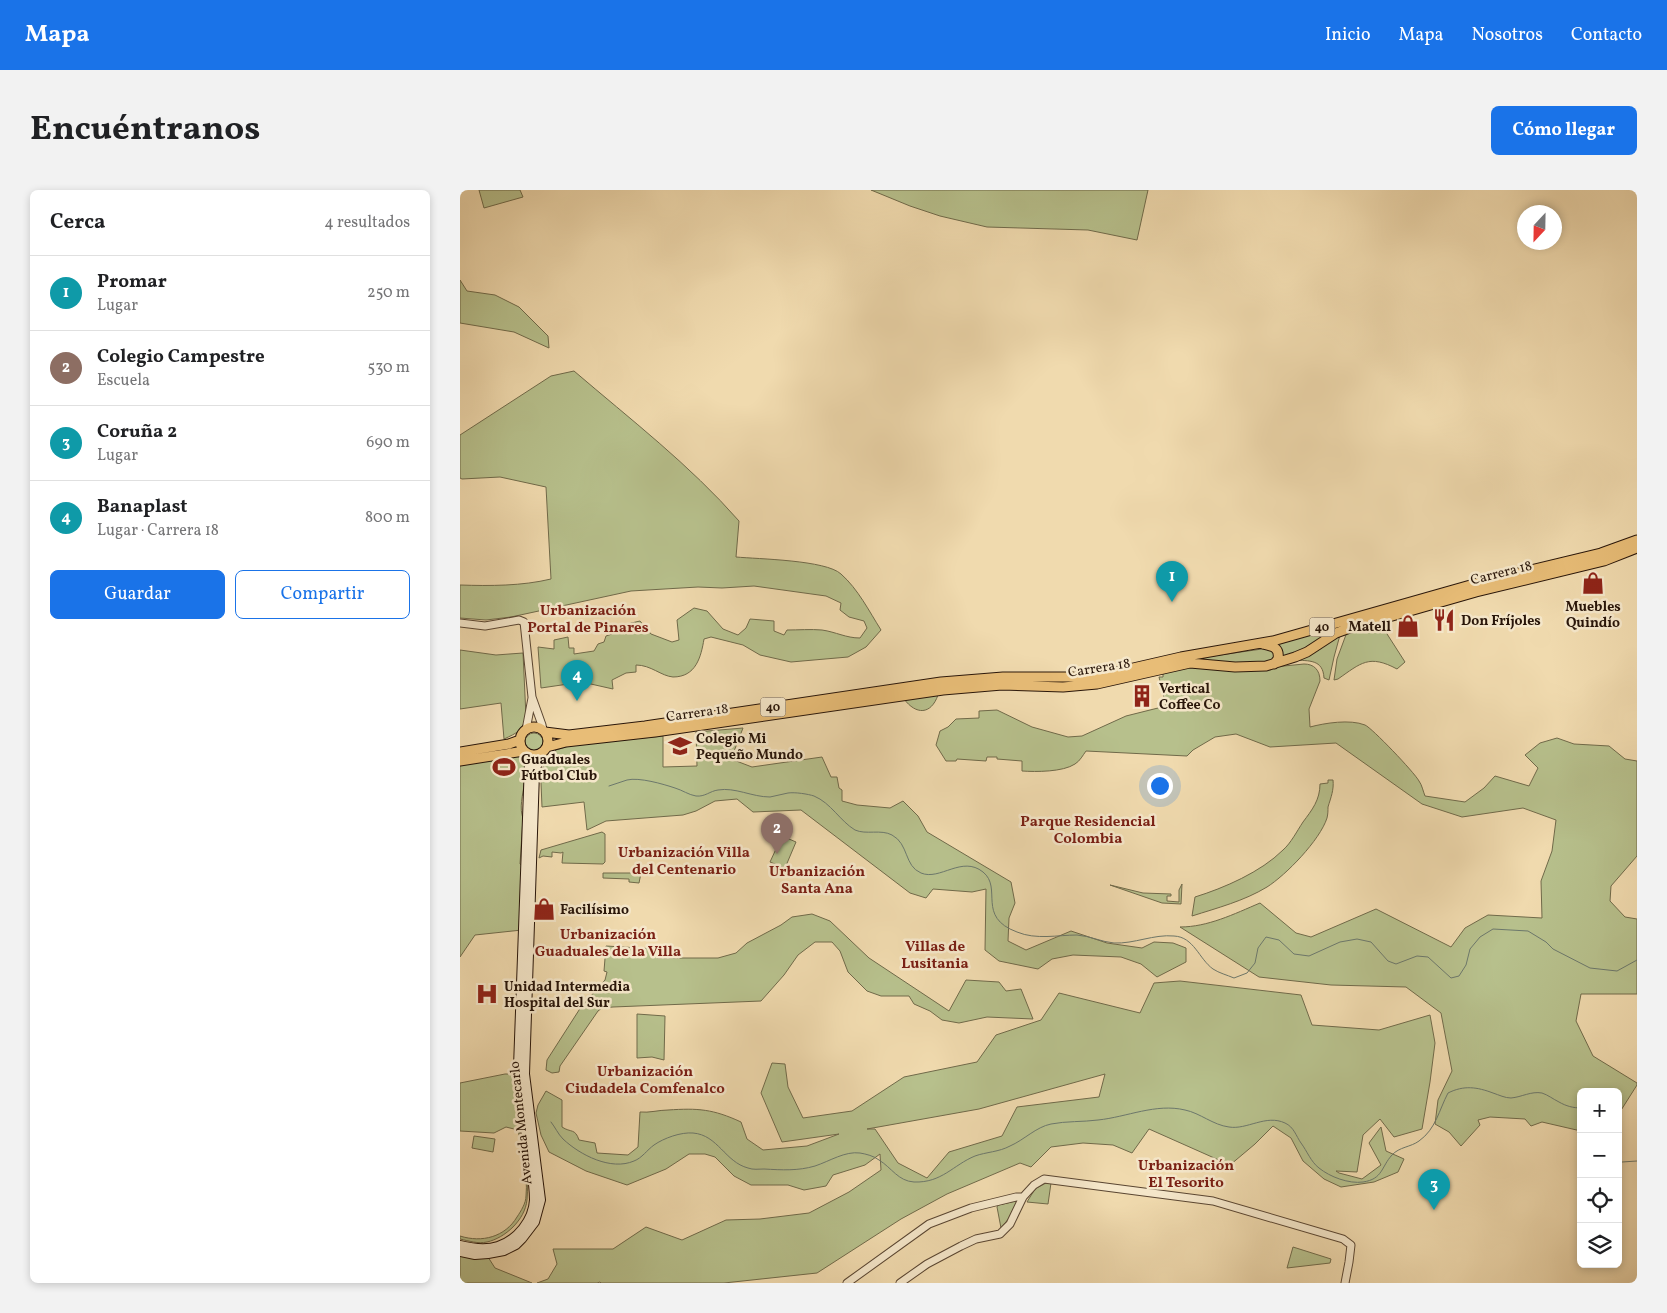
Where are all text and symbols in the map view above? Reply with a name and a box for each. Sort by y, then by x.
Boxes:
text: Mapa [25,18,90,52]
text: Inicio [1325,23,1371,48]
text: Mapa [1399,23,1444,48]
text: Nosotros [1472,23,1543,48]
text: Contacto [1571,23,1642,48]
text: Encuéntranos [30,106,260,154]
button: Cómo llegar [1491,106,1637,155]
north arrow [1517,205,1562,250]
text: Cerca [50,208,105,237]
text: 4 resultados [324,212,410,234]
text: Promar [97,269,167,295]
text: 1 [63,282,69,304]
text: 250 m [367,282,410,304]
text: Lugar [97,295,138,317]
text: Colegio Campestre [97,344,265,370]
text: 2 [62,357,70,379]
text: 530 m [367,357,410,379]
text: Escuela [97,370,150,392]
text: Coruña 2 [97,419,177,445]
text: 3 [62,432,70,454]
text: 690 m [366,432,410,454]
text: Lugar [97,445,138,467]
text: Banaplast [97,494,187,520]
text: 4 [61,507,71,529]
text: 800 m [365,507,410,529]
text: Lugar · Carrera 18 [97,520,219,542]
street label: Carrera 18 [1469,557,1534,590]
pin: 1 [1156,561,1188,602]
button: Guardar [50,570,225,619]
button: Compartir [235,570,410,619]
shop icon: Muebles Quindío [1580,570,1606,596]
place label: Muebles Quindío [1565,598,1621,633]
district label: Urbanización Portal de Pinares [527,601,649,639]
restaurant icon: Don Fríjoles [1431,607,1457,633]
place label: Don Fríjoles [1461,612,1541,631]
shop icon: Matell [1395,613,1421,639]
road number: 40 [1310,618,1334,637]
place label: Matell [1348,618,1391,637]
street label: Carrera 18 [1067,654,1132,683]
pin: 4 [561,660,593,701]
place label: Vertical Coffee Co [1159,680,1221,715]
building icon: Vertical Coffee Co [1129,683,1155,709]
road number: 40 [760,698,786,716]
street label: Carrera 18 [665,700,730,727]
place label: Colegio Mi Pequeño Mundo [696,730,803,765]
school or university icon: Colegio Mi Pequeño Mundo [667,733,693,759]
place label: Guaduales Fútbol Club [521,751,597,786]
sports icon: Guaduales Fútbol Club [491,754,517,780]
your location [1147,773,1173,799]
district label: Parque Residencial Colombia [1020,812,1156,850]
pin: 2 [761,813,793,854]
district label: Urbanización Villa del Centenario [618,843,750,881]
district label: Urbanización Santa Ana [769,862,865,900]
shop icon: Facilísimo [531,896,557,922]
place label: Facilísimo [560,901,629,920]
district label: Urbanización Guaduales de la Villa [535,925,681,963]
district label: Villas de Lusitania [901,937,969,975]
place label: Unidad Intermedia Hospital del Sur [504,978,630,1013]
hospital icon: Unidad Intermedia Hospital del Sur [474,981,500,1007]
street label: Avenida Montecarlo [506,1060,537,1185]
district label: Urbanización Ciudadela Comfenalco [565,1062,725,1100]
map controls [1577,1088,1622,1268]
button: + [1577,1088,1622,1133]
button: − [1577,1133,1622,1178]
district label: Urbanización El Tesorito [1138,1156,1234,1194]
pin: 3 [1418,1169,1450,1210]
button: locate [1577,1178,1622,1223]
button: layers [1577,1223,1622,1268]

